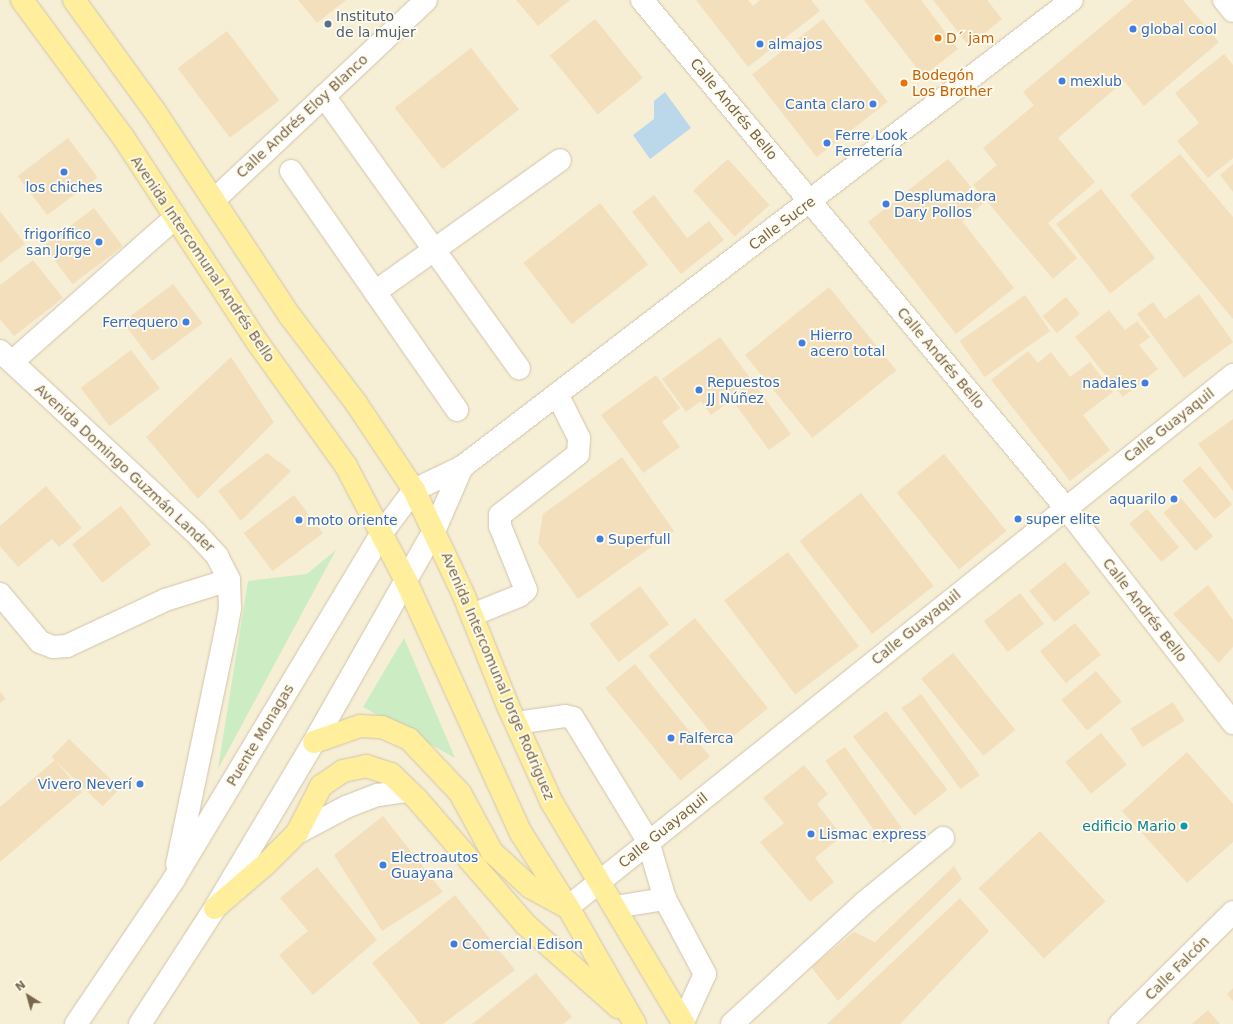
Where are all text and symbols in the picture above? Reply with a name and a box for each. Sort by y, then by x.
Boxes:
place label: Instituto de la mujer [336,8,416,40]
marker: Instituto de la mujer [323,19,333,29]
place label: global cool [1141,21,1217,37]
marker: global cool [1128,24,1138,34]
place label: D´ jam [946,30,994,46]
marker: D´ jam [933,33,943,43]
place label: almajos [768,36,822,52]
marker: almajos [755,39,765,49]
street label: Calle Andrés Eloy Blanco [233,51,371,181]
street label: Calle Andrés Bello [687,55,781,163]
place label: Bodegón Los Brother [912,67,992,100]
place label: mexlub [1070,73,1122,89]
marker: mexlub [1057,76,1067,86]
marker: Bodegón Los Brother [899,78,909,88]
place label: Canta claro [785,96,865,112]
marker: Canta claro [868,99,878,109]
place label: Ferre Look Ferretería [835,127,908,160]
marker: Ferre Look Ferretería [822,138,832,148]
street label: Avenida Intercomunal Andrés Bello [127,153,279,365]
marker: los chiches [59,167,69,177]
place label: los chiches [25,179,103,195]
place label: Desplumadora Dary Pollos [894,188,996,220]
street label: Calle Sucre [746,193,818,253]
marker: Desplumadora Dary Pollos [881,199,891,209]
place label: frigorífico san Jorge [24,226,91,258]
marker: frigorífico san Jorge [94,237,104,247]
street label: Calle Andrés Bello [894,304,988,412]
place label: Ferrequero [102,314,178,330]
marker: Ferrequero [181,317,191,327]
place label: Hierro acero total [810,327,885,360]
marker: Hierro acero total [797,338,807,348]
place label: Repuestos JJ Núñez [707,374,780,406]
place label: nadales [1082,375,1137,391]
marker: nadales [1140,378,1150,388]
street label: Avenida Domingo Guzmán Lander [32,380,218,556]
marker: Repuestos JJ Núñez [694,385,704,395]
street label: Calle Guayaquil [1121,385,1217,465]
place label: aquarilo [1109,491,1166,507]
marker: aquarilo [1169,494,1179,504]
place label: super elite [1026,511,1100,527]
place label: moto oriente [307,512,398,528]
marker: super elite [1013,514,1023,524]
marker: moto oriente [294,515,304,525]
place label: Superfull [608,531,671,547]
marker: Superfull [595,534,605,544]
street label: Avenida Intercomunal Jorge Rodriguez [438,550,558,802]
street label: Calle Andrés Bello [1099,555,1191,665]
street label: Calle Guayaquil [868,586,964,668]
street label: Puente Monagas [223,681,297,789]
place label: Falferca [679,730,734,746]
marker: Falferca [666,733,676,743]
place label: Vivero Neverí [38,776,132,792]
marker: Vivero Neverí [135,779,145,789]
street label: Calle Guayaquil [615,789,711,871]
place label: edificio Mario [1082,818,1176,834]
marker: edificio Mario [1179,821,1189,831]
place label: Lismac express [819,826,927,842]
marker: Lismac express [806,829,816,839]
place label: Electroautos Guayana [391,849,478,882]
marker: Electroautos Guayana [378,860,388,870]
street label: Calle Falcón [1142,933,1212,1003]
place label: Comercial Edison [462,936,583,952]
marker: Comercial Edison [449,939,459,949]
north arrow [8,976,48,1016]
text: N [13,978,28,994]

